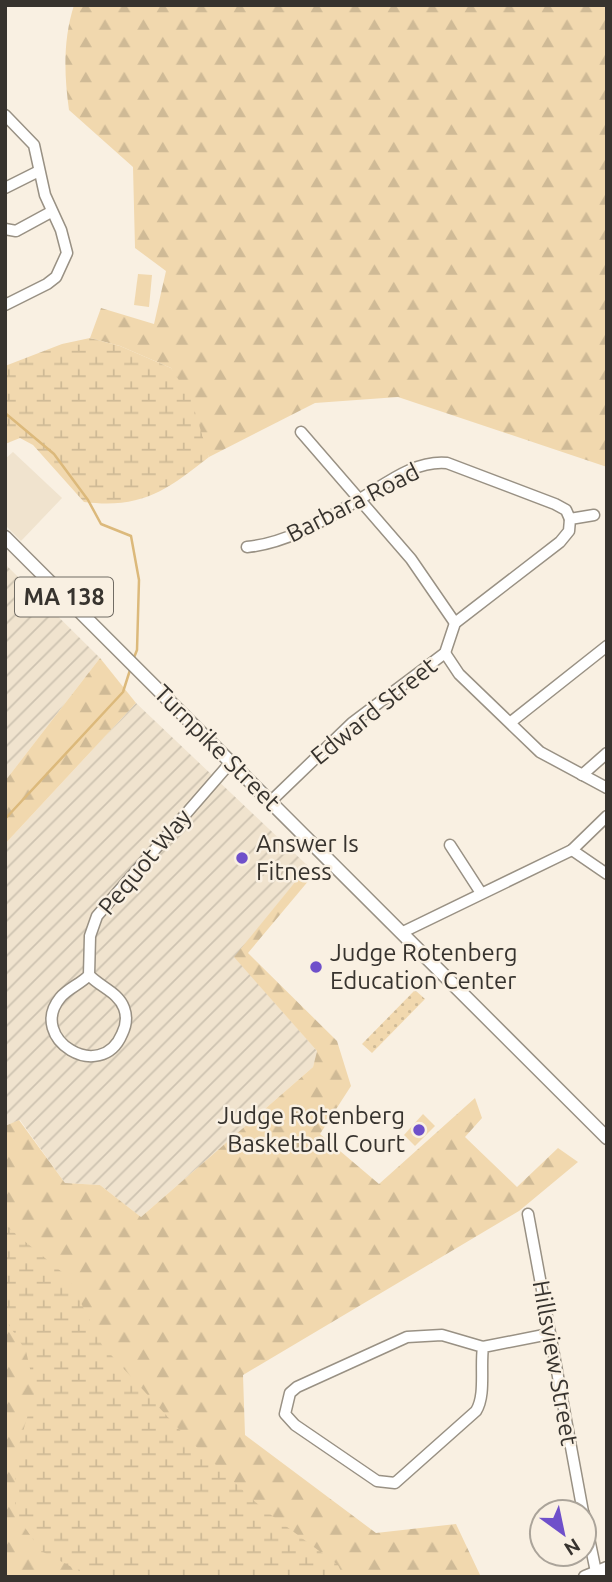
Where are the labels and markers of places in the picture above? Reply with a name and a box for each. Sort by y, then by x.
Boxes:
place label: Answer Is Fitness [256,830,359,885]
marker: Answer Is Fitness [234,850,250,866]
place label: Judge Rotenberg Education Center [330,939,518,994]
marker: Judge Rotenberg Education Center [308,959,324,975]
place label: Judge Rotenberg Basketball Court [217,1102,406,1157]
marker: Judge Rotenberg Basketball Court [411,1122,427,1138]

